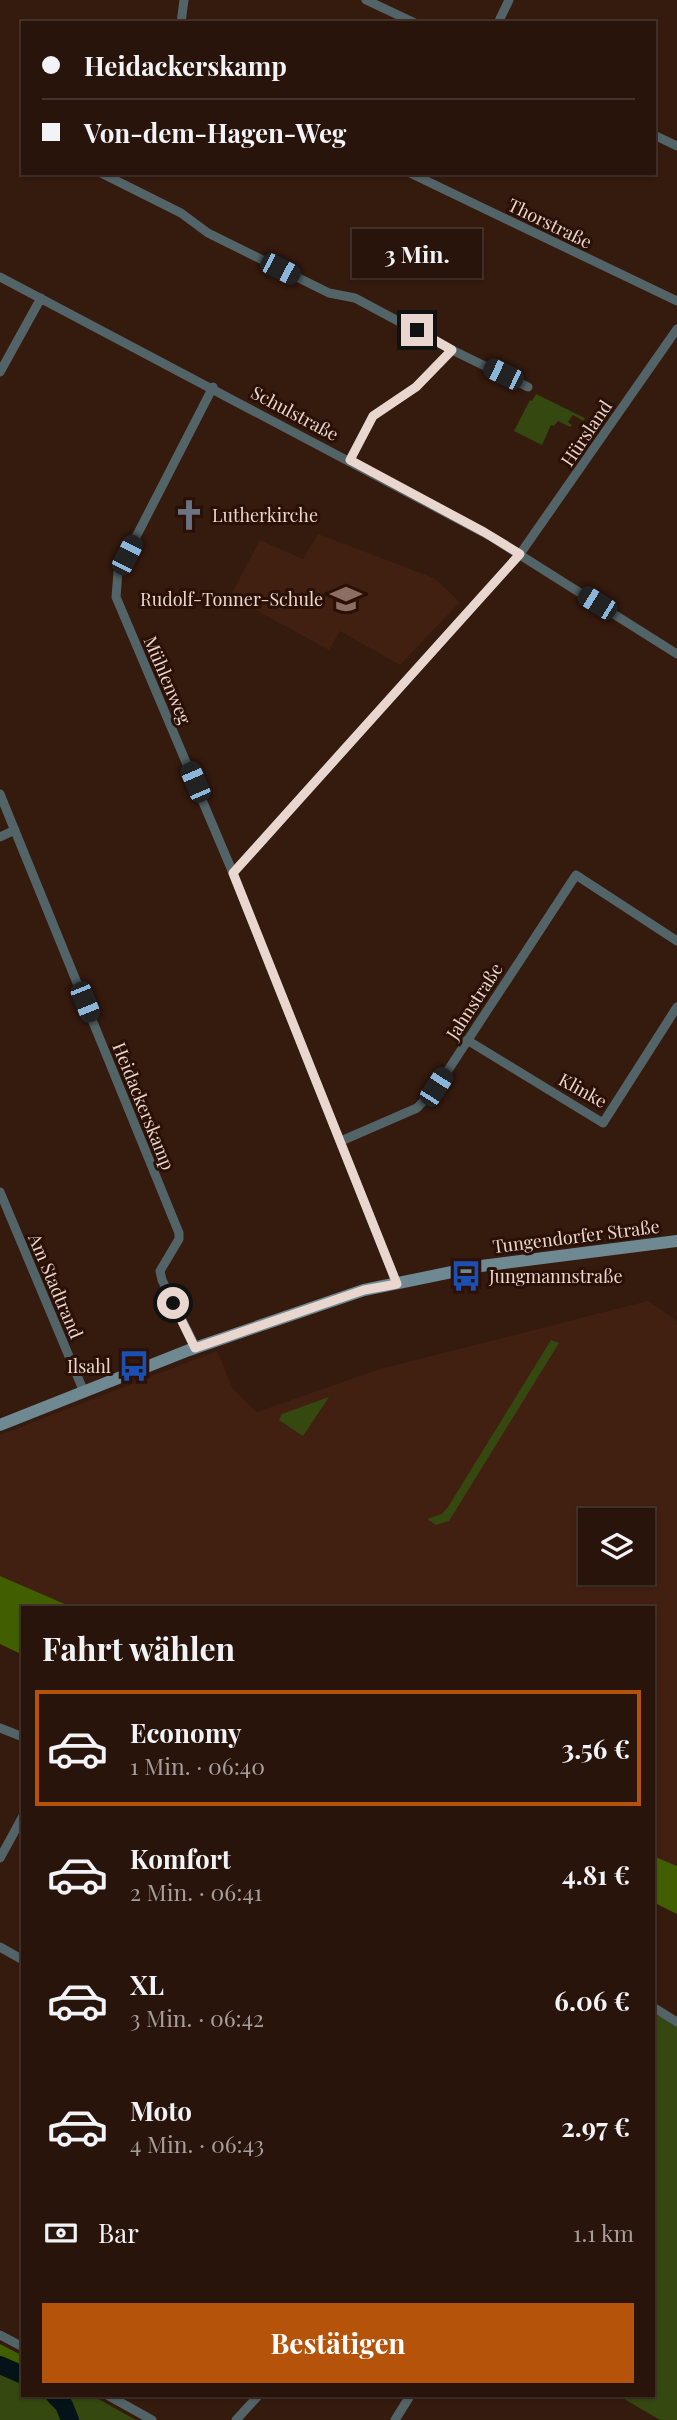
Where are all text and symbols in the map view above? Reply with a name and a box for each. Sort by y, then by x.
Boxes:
text: Heidackerskamp [84,48,287,83]
text: Von-dem-Hagen-Weg [84,115,346,150]
street label: Thorstraße [504,192,596,254]
callout: 3 Min. [352,229,482,278]
text: 3 Min. [384,238,450,269]
car [257,250,304,288]
route end [401,314,433,346]
car [480,355,527,393]
street label: Schulstraße [247,380,343,446]
street label: Hürsland [555,395,617,471]
church icon: Lutherkirche [172,498,206,532]
place label: Lutherkirche [212,503,318,527]
car [109,532,146,578]
school or university icon: Rudolf-Tonner-Schule [329,582,363,616]
car [574,583,621,623]
place label: Rudolf-Tonner-Schule [140,587,323,611]
street label: Mühlenweg [139,632,198,728]
car [178,759,213,805]
street label: Jahnstraße [440,958,508,1045]
car [68,979,103,1025]
street label: Heidackerskamp [107,1039,181,1173]
car [416,1064,457,1110]
street label: Klinke [555,1067,611,1113]
street label: Tungendorfer Straße [491,1214,661,1258]
street label: Am Stadtrand [23,1229,89,1343]
bus stop icon: Jungmannstraße [449,1259,483,1293]
place label: Jungmannstraße [488,1264,623,1288]
route start [157,1287,189,1319]
bus stop icon: Ilsahl [117,1349,151,1383]
place label: Ilsahl [67,1354,111,1378]
map controls [578,1508,655,1585]
button: layers [578,1508,655,1585]
text: Fahrt wählen [42,1626,235,1669]
text: Economy [130,1715,241,1750]
icon: car [46,1717,109,1780]
text: 3.56 € [561,1731,630,1766]
text: 1 Min. · 06:40 [130,1750,265,1781]
text: Komfort [130,1841,231,1876]
icon: car [46,1843,109,1906]
text: 4.81 € [562,1857,630,1892]
text: 2 Min. · 06:41 [130,1876,262,1907]
text: XL [130,1967,164,2002]
icon: car [46,1969,109,2032]
text: 6.06 € [554,1983,630,2018]
text: 3 Min. · 06:42 [130,2002,264,2033]
text: Moto [130,2093,192,2128]
icon: car [46,2095,109,2158]
text: 2.97 € [561,2109,630,2144]
text: 4 Min. · 06:43 [130,2128,264,2159]
icon: cash [42,2214,80,2252]
text: Bar [98,2215,139,2250]
text: 1.1 km [573,2217,634,2248]
button: Bestätigen [42,2303,634,2383]

